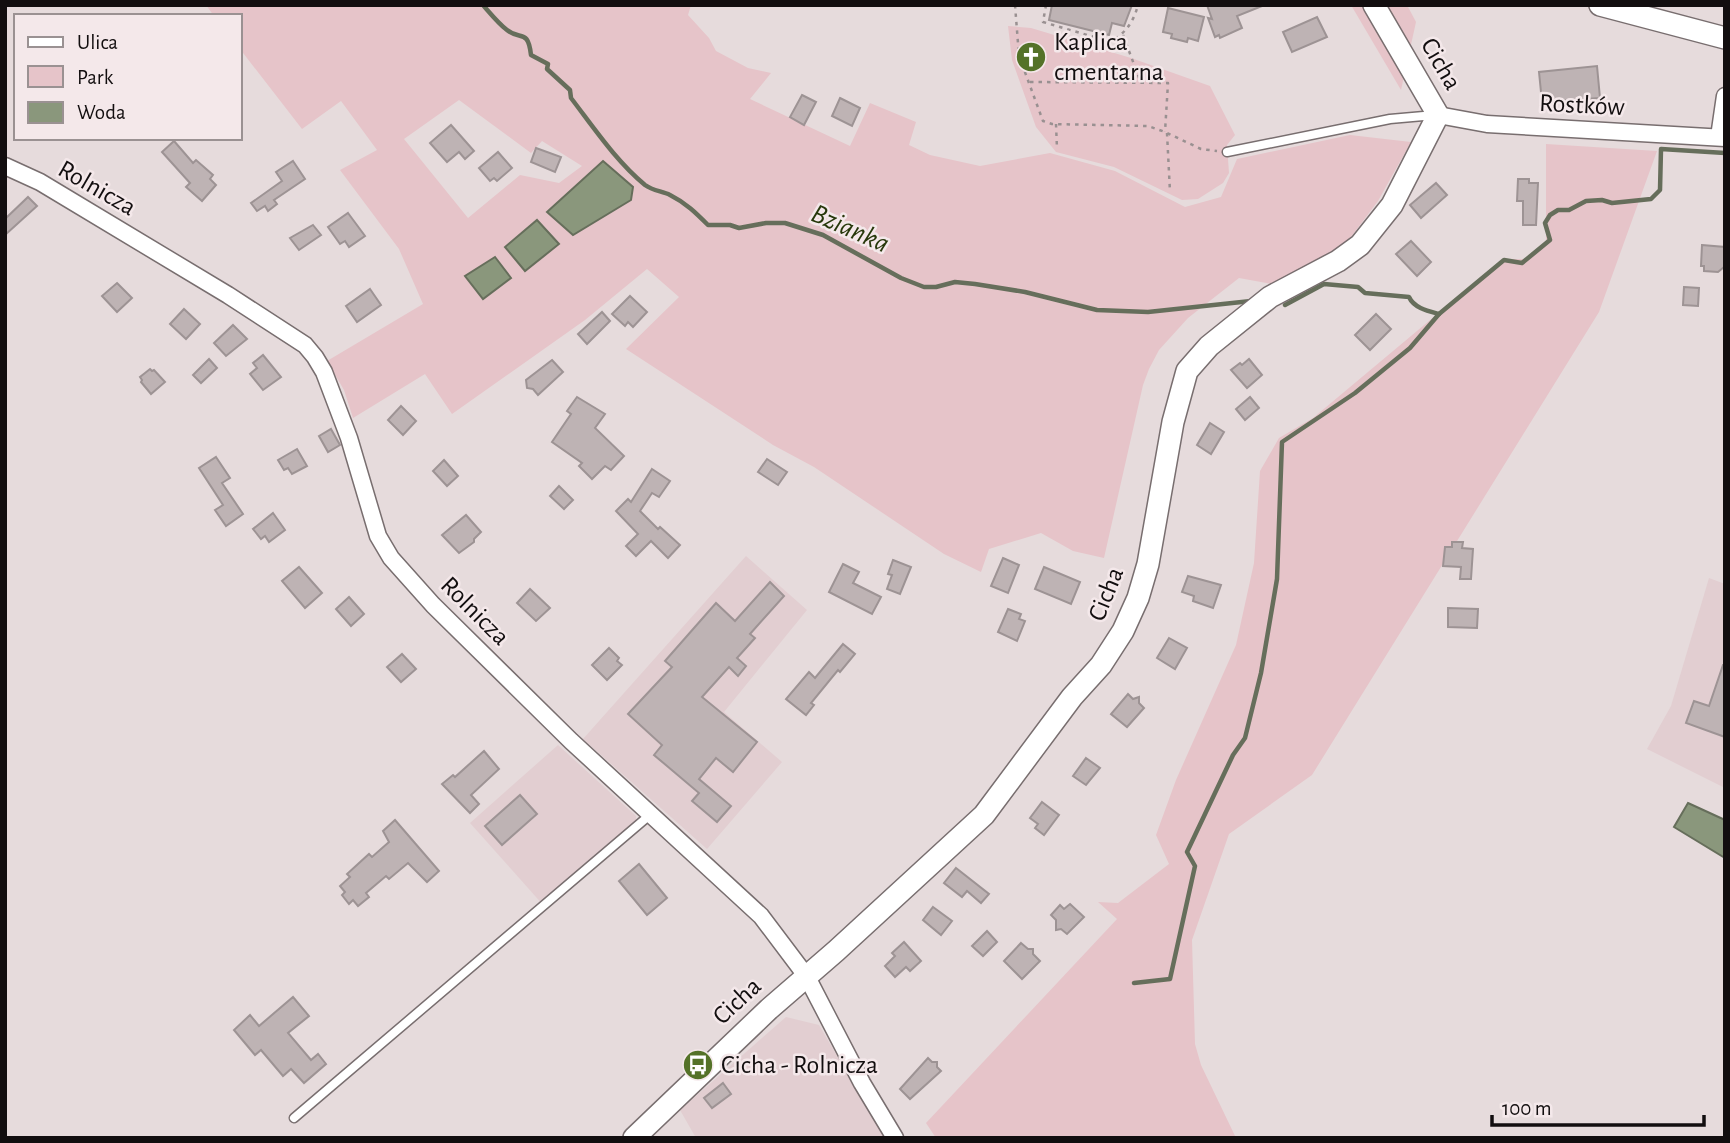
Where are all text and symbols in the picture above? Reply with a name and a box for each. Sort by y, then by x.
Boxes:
legend [14,14,242,140]
place label: Kaplica cmentarna [1054,29,1164,85]
text: Ulica [77,32,118,53]
street label: Cicha [1416,34,1466,94]
church icon: Kaplica cmentarna [1014,40,1048,74]
text: Park [77,67,114,88]
street label: Rostków [1539,90,1626,120]
text: Woda [77,102,126,123]
street label: Rolnicza [54,155,140,221]
water label: Bzianka [807,200,893,258]
street label: Cicha [1084,563,1128,625]
street label: Rolnicza [436,572,514,650]
street label: Cicha [708,973,766,1029]
bus stop icon: Cicha - Rolnicza [681,1048,715,1082]
place label: Cicha - Rolnicza [721,1052,878,1078]
scale bar [1492,1084,1704,1128]
text: 100 m [1502,1098,1552,1119]

